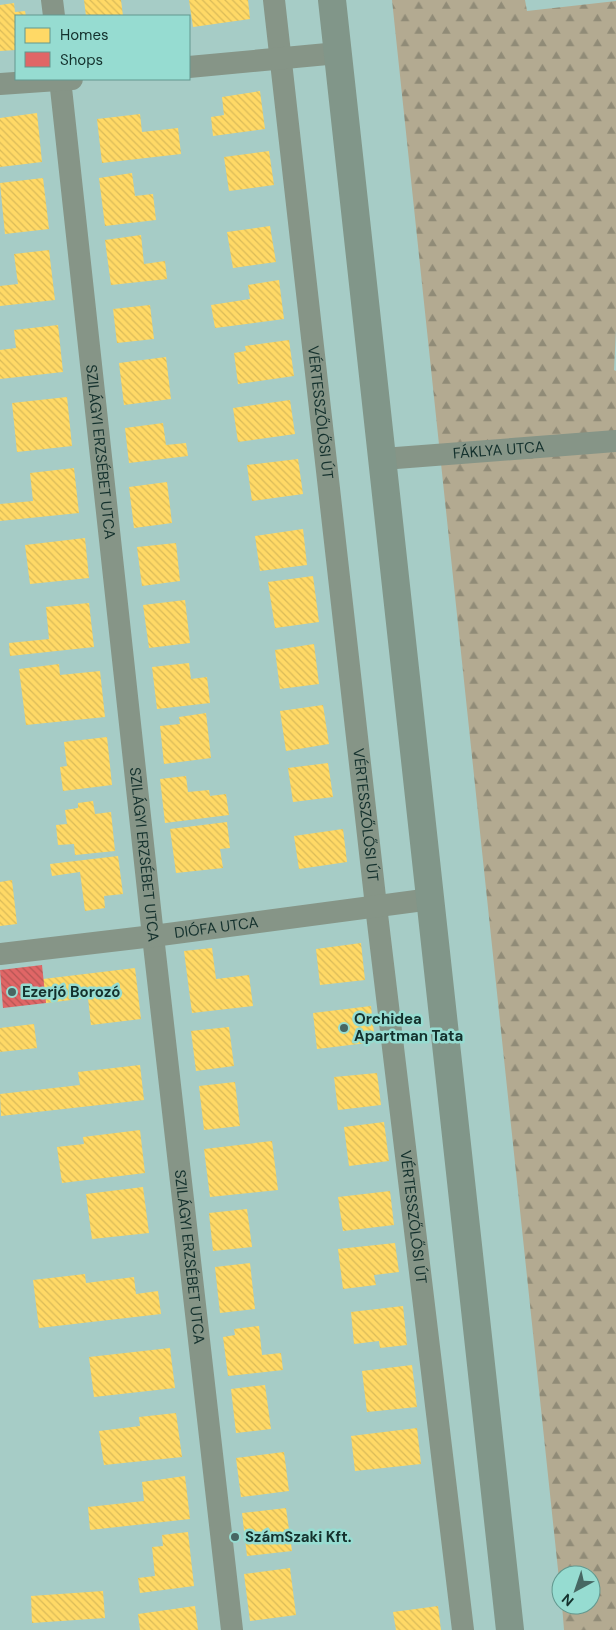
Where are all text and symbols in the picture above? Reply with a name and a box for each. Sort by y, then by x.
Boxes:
legend [15,15,190,80]
text: Homes [60,25,109,45]
text: Shops [60,50,103,70]
street label: VÉRTESSZŐLŐSI ÚT [303,345,338,480]
street label: SZILÁGYI ERZSÉBET UTCA [81,363,120,540]
street label: FÁKLYA UTCA [452,437,545,464]
street label: VÉRTESSZŐLŐSI ÚT [348,747,383,883]
street label: SZILÁGYI ERZSÉBET UTCA [125,766,164,943]
street label: DIÓFA UTCA [173,912,260,943]
place label: Ezerjó Borozó [22,982,120,1002]
marker: Ezerjó Borozó [6,986,18,998]
place label: Orchidea Apartman Tata [354,1009,463,1046]
marker: Orchidea Apartman Tata [338,1022,350,1034]
street label: VÉRTESSZŐLŐSI ÚT [395,1149,431,1285]
street label: SZILÁGYI ERZSÉBET UTCA [170,1169,209,1345]
place label: SzámSzaki Kft. [245,1527,352,1547]
marker: SzámSzaki Kft. [229,1531,241,1543]
north arrow [551,1565,601,1615]
text: N [558,1590,577,1610]

